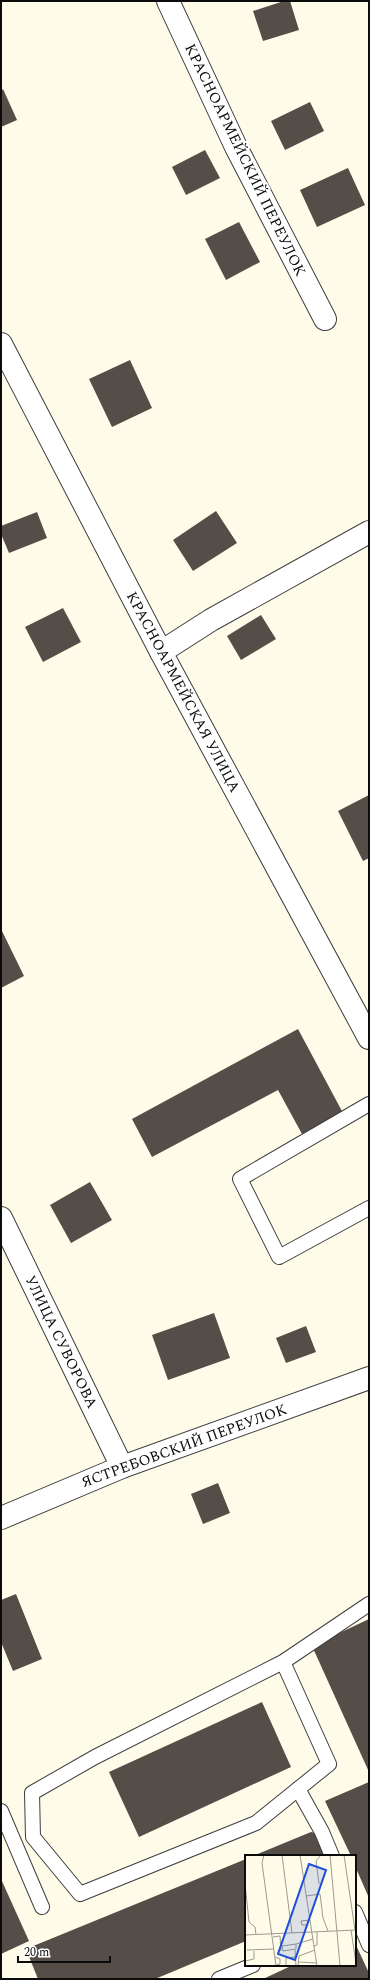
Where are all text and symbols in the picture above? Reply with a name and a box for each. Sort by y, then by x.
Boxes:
street label: КРАСНОАРМЕЙСКИЙ ПЕРЕУЛОК [178,40,312,281]
street label: КРАСНОАРМЕЙСКАЯ УЛИЦА [120,587,246,797]
street label: УЛИЦА СУВОРОВА [19,1271,103,1413]
street label: ЯСТРЕБОВСКИЙ ПЕРЕУЛОК [78,1398,290,1494]
inset map [245,1855,356,1966]
scale bar [18,1938,110,1964]
text: 20 m [24,1943,49,1962]

